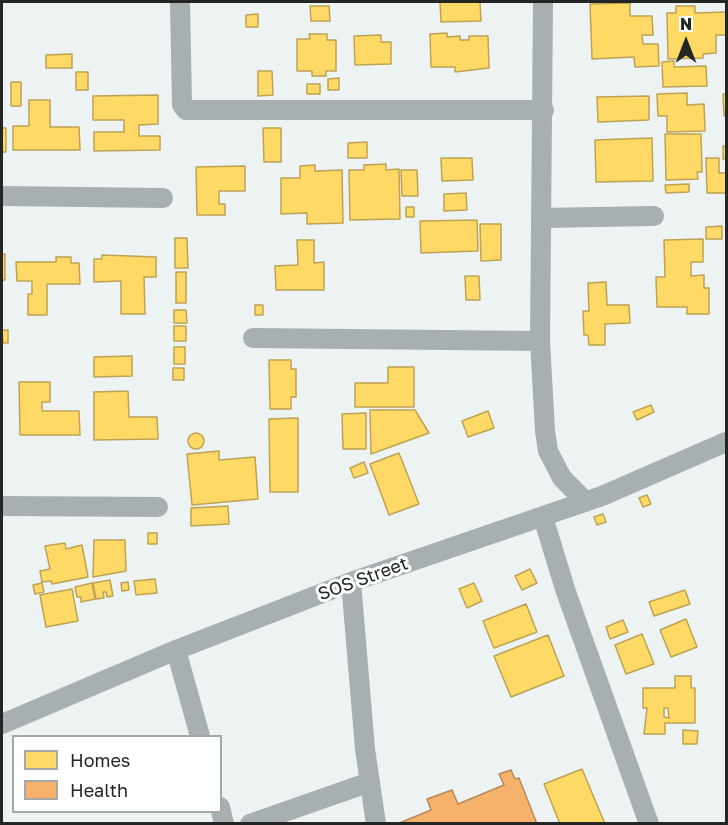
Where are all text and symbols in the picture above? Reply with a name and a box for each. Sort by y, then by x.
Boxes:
north arrow [656,12,716,72]
text: N [680,14,692,34]
street label: SOS Street [315,553,411,605]
legend [12,735,222,813]
text: Homes [70,749,130,771]
text: Health [70,779,128,801]

